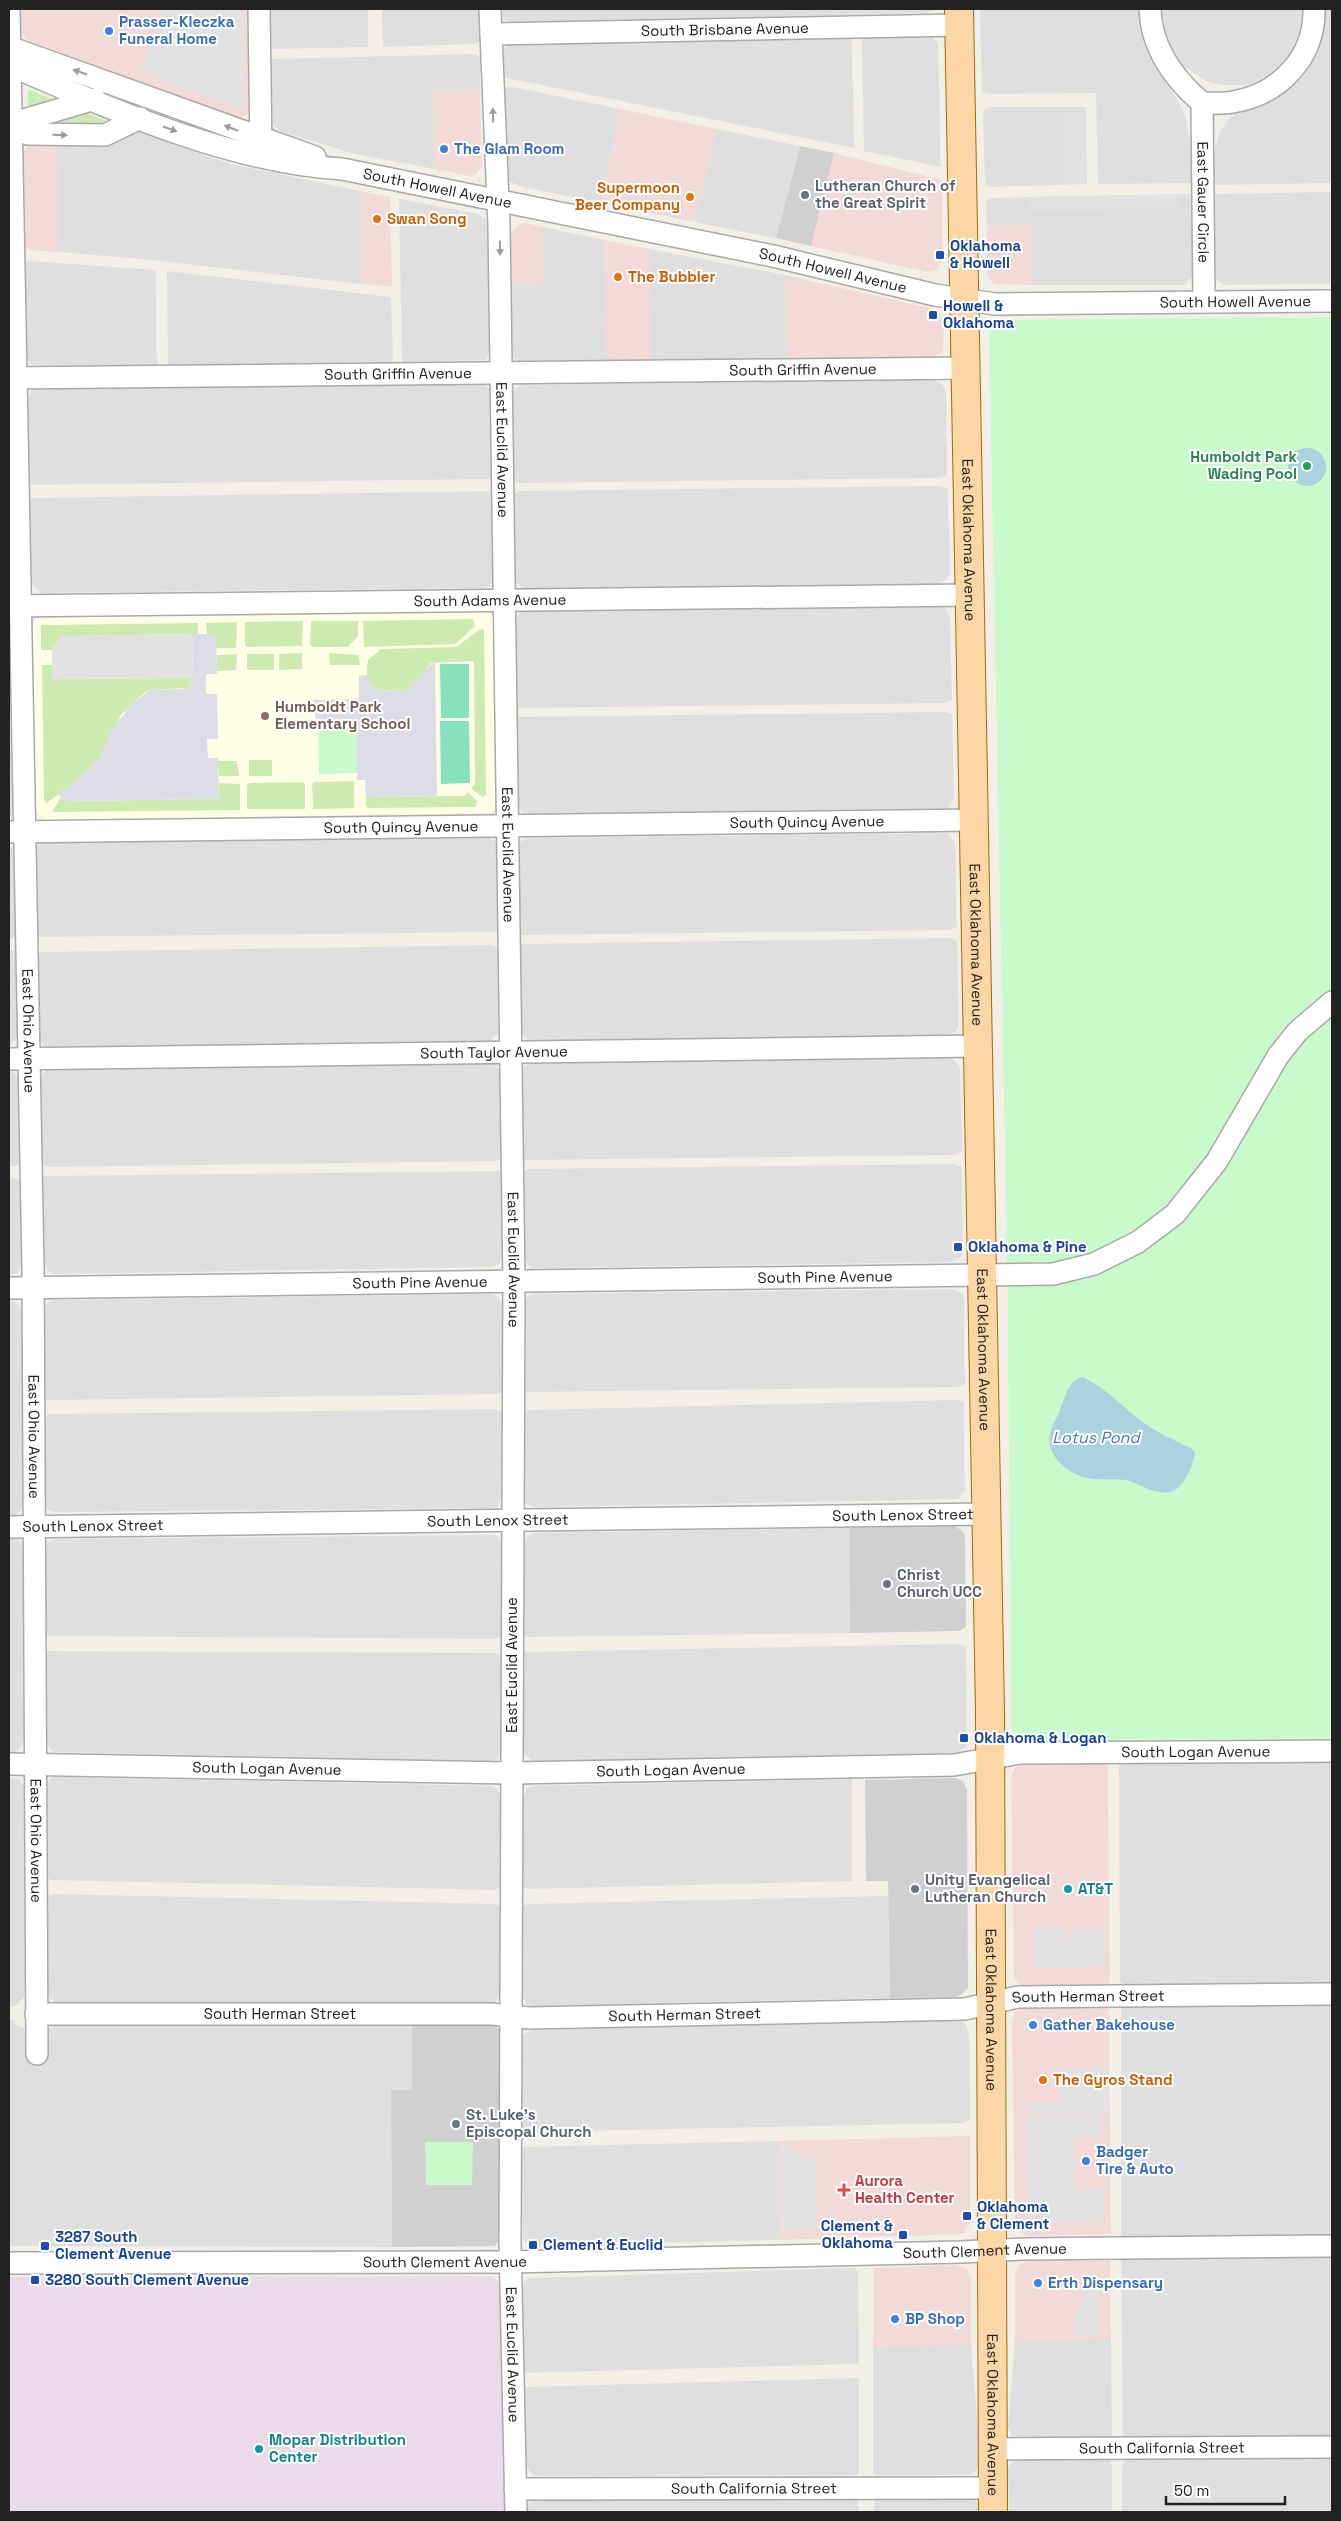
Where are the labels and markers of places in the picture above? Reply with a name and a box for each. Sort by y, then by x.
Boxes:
place label: Prasser-Kleczka Funeral Home [119,12,235,48]
marker: Prasser-Kleczka Funeral Home [103,25,115,37]
place label: The Glam Room [454,139,564,158]
marker: The Glam Room [438,143,450,155]
place label: Lutheran Church of the Great Spirit [815,176,956,212]
place label: Supermoon Beer Company [575,178,680,214]
marker: Lutheran Church of the Great Spirit [799,189,811,201]
marker: Supermoon Beer Company [684,191,696,203]
place label: Swan Song [387,209,467,228]
marker: Swan Song [371,213,383,225]
place label: Oklahoma & Howell [950,236,1021,272]
marker: Oklahoma & Howell [934,249,946,261]
place label: The Bubbler [628,267,716,286]
marker: The Bubbler [612,271,624,283]
place label: Howell & Oklahoma [943,296,1014,332]
marker: Howell & Oklahoma [927,309,939,321]
place label: Humboldt Park Wading Pool [1190,447,1298,483]
marker: Humboldt Park Wading Pool [1301,460,1313,472]
place label: Humboldt Park Elementary School [275,697,410,733]
marker: Humboldt Park Elementary School [259,710,271,722]
place label: Oklahoma & Pine [968,1237,1087,1256]
marker: Oklahoma & Pine [952,1241,964,1253]
place label: Christ Church UCC [897,1565,982,1601]
marker: Christ Church UCC [881,1578,893,1590]
place label: Oklahoma & Logan [974,1728,1106,1747]
marker: Oklahoma & Logan [958,1732,970,1744]
place label: Unity Evangelical Lutheran Church [925,1870,1050,1906]
place label: AT&T [1078,1879,1113,1898]
marker: Unity Evangelical Lutheran Church [909,1883,921,1895]
marker: AT&T [1062,1883,1074,1895]
place label: Gather Bakehouse [1043,2015,1175,2034]
marker: Gather Bakehouse [1027,2019,1039,2031]
place label: The Gyros Stand [1053,2070,1173,2089]
marker: The Gyros Stand [1037,2074,1049,2086]
place label: St. Luke's Episcopal Church [466,2105,591,2141]
marker: St. Luke's Episcopal Church [450,2118,462,2130]
place label: Badger Tire & Auto [1096,2142,1174,2178]
marker: Badger Tire & Auto [1080,2155,1092,2167]
place label: Aurora Health Center [855,2171,955,2207]
marker: Aurora Health Center [837,2183,851,2197]
place label: Oklahoma & Clement [977,2197,1049,2233]
marker: Oklahoma & Clement [961,2210,973,2222]
place label: Clement & Oklahoma [821,2216,893,2252]
place label: 3287 South Clement Avenue [55,2227,172,2263]
marker: Clement & Oklahoma [897,2229,909,2241]
place label: Clement & Euclid [543,2235,663,2254]
marker: Clement & Euclid [527,2239,539,2251]
marker: 3287 South Clement Avenue [39,2240,51,2252]
place label: 3280 South Clement Avenue [45,2270,250,2289]
place label: Erth Dispensary [1048,2273,1163,2292]
marker: 3280 South Clement Avenue [29,2274,41,2286]
marker: Erth Dispensary [1032,2277,1044,2289]
place label: BP Shop [905,2309,965,2328]
marker: BP Shop [889,2313,901,2325]
place label: Mopar Distribution Center [269,2430,406,2466]
marker: Mopar Distribution Center [253,2443,265,2455]

